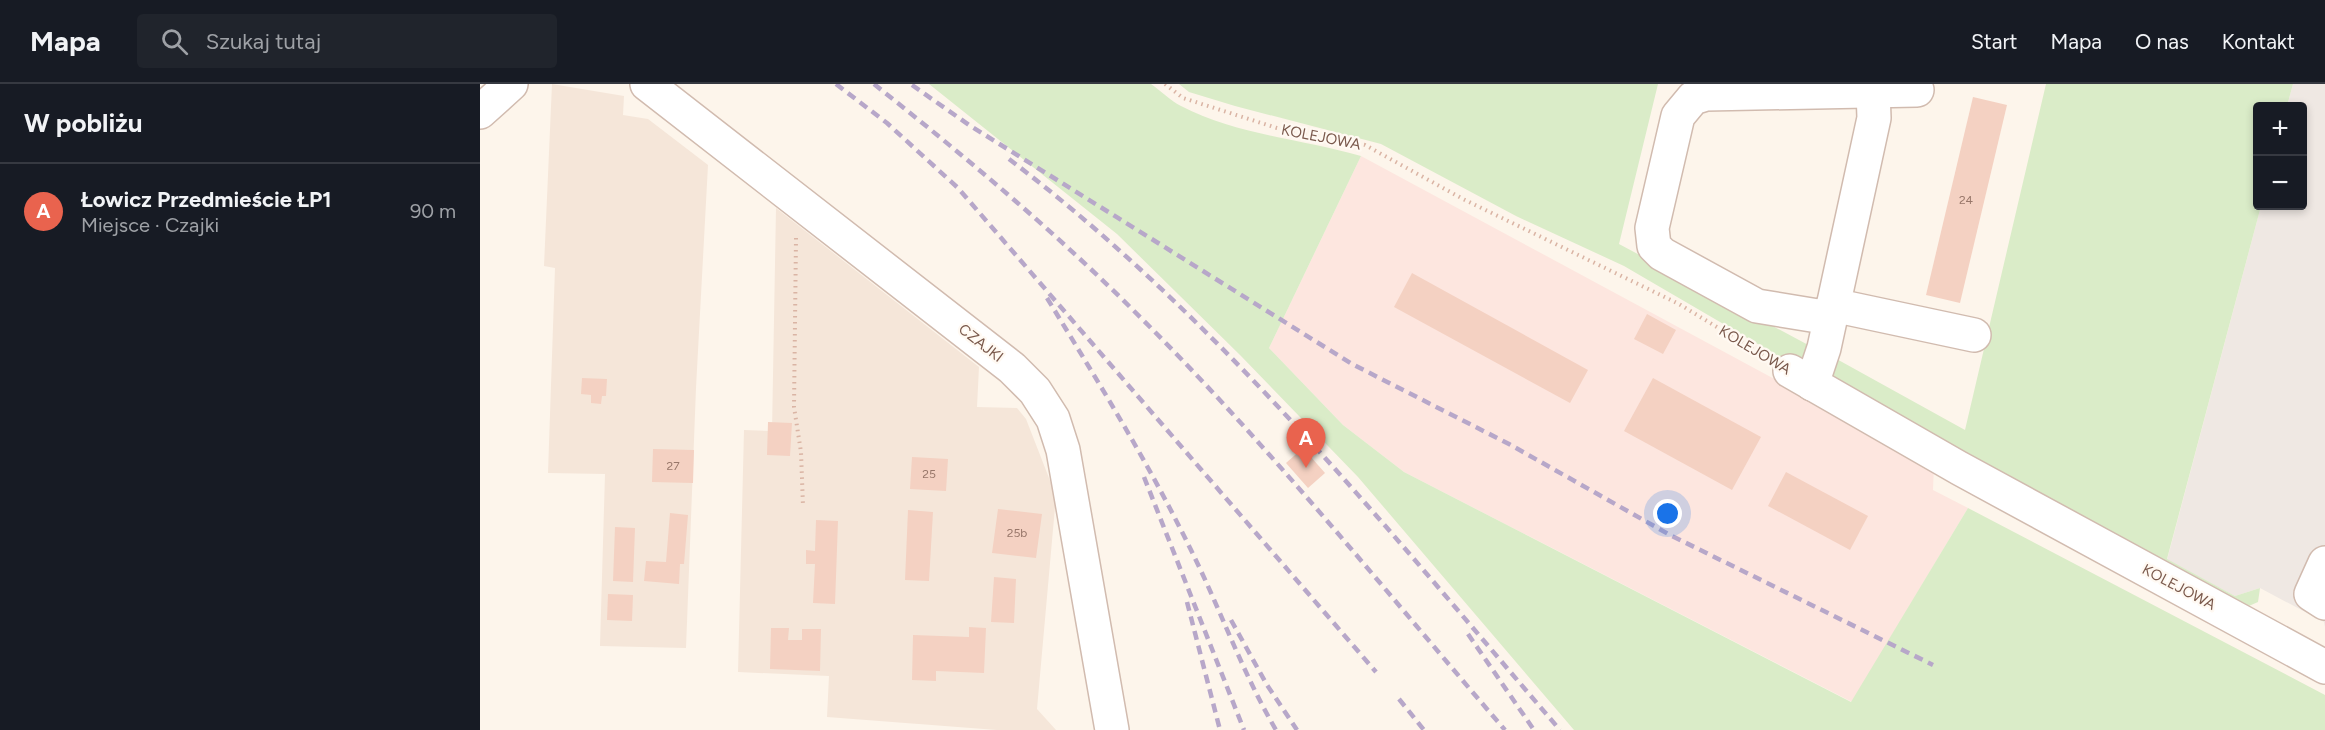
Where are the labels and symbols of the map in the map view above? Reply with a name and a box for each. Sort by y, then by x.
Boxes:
street label: KOLEJOWA [1280,120,1362,154]
house number: 24 [1959,193,1974,207]
street label: CZAJKI [955,320,1007,366]
street label: KOLEJOWA [1716,321,1794,379]
pin: A [1286,418,1326,468]
house number: 27 [666,459,680,473]
house number: 25 [922,467,936,481]
your location [1653,499,1682,528]
house number: 25b [1007,526,1027,540]
street label: KOLEJOWA [2139,560,2219,614]

